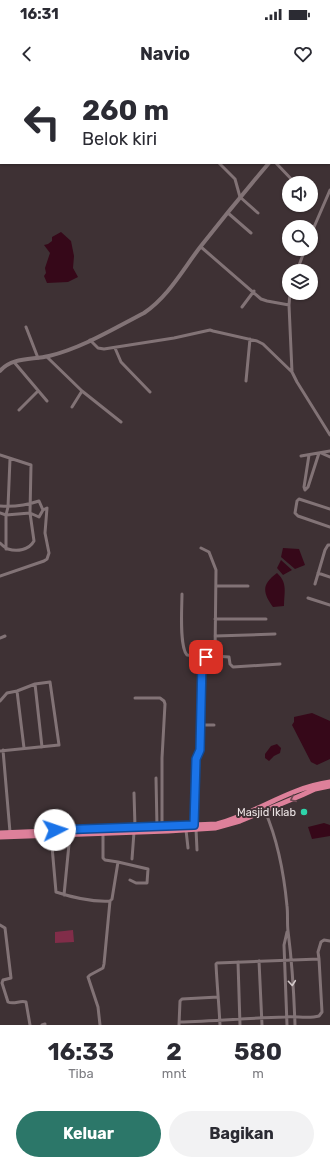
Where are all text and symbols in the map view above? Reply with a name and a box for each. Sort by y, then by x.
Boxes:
text: 16:31 [20,5,59,23]
icon: back [16,43,38,65]
text: Navio [140,43,190,65]
icon: heart [292,43,314,65]
text: 260 m [82,94,169,127]
icon: left [16,96,68,148]
text: Belok kiri [82,128,157,150]
map controls [282,176,318,300]
button: sound [282,176,318,212]
button: search [282,220,318,256]
button: layers [282,264,318,300]
pin [189,640,223,674]
icon: arrive [195,646,217,668]
one-way arrow [290,794,297,802]
place label: Masjid Iklab [237,806,296,819]
marker: Masjid Iklab [299,807,309,817]
position arrow [34,809,76,851]
one-way arrow [288,980,297,986]
text: 16:33 [48,1038,114,1066]
text: 2 [166,1038,182,1066]
text: 580 [234,1038,282,1066]
text: Tiba [68,1066,94,1081]
text: mnt [162,1066,186,1081]
text: m [252,1066,264,1081]
button: Keluar [16,1111,161,1157]
button: Bagikan [169,1111,314,1157]

